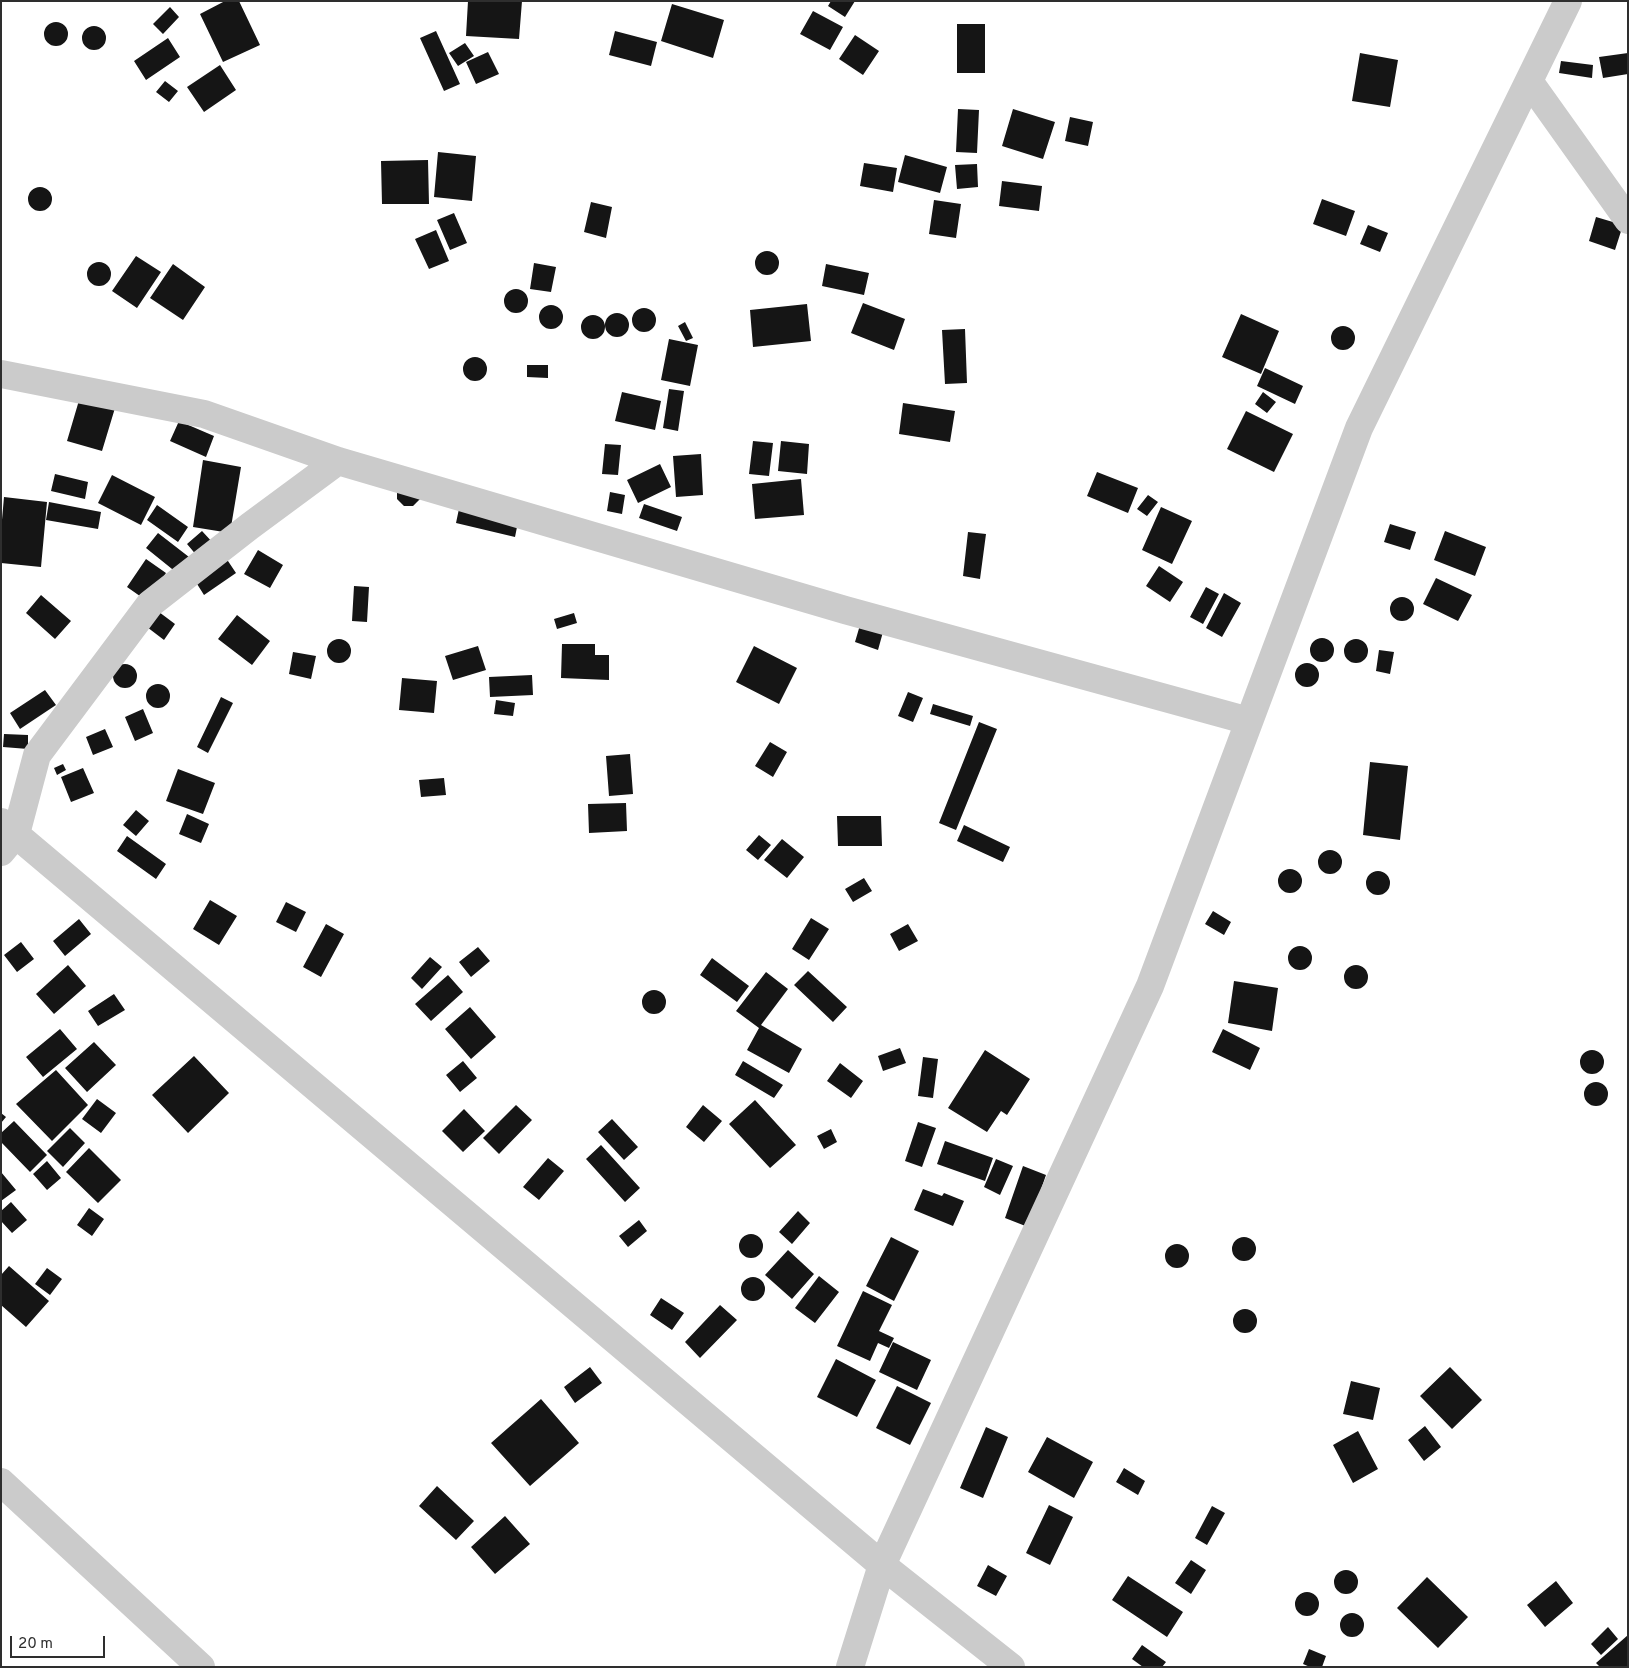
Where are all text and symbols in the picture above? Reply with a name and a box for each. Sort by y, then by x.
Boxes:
scale bar [12,1626,108,1658]
text: 20 m [18,1635,53,1654]

